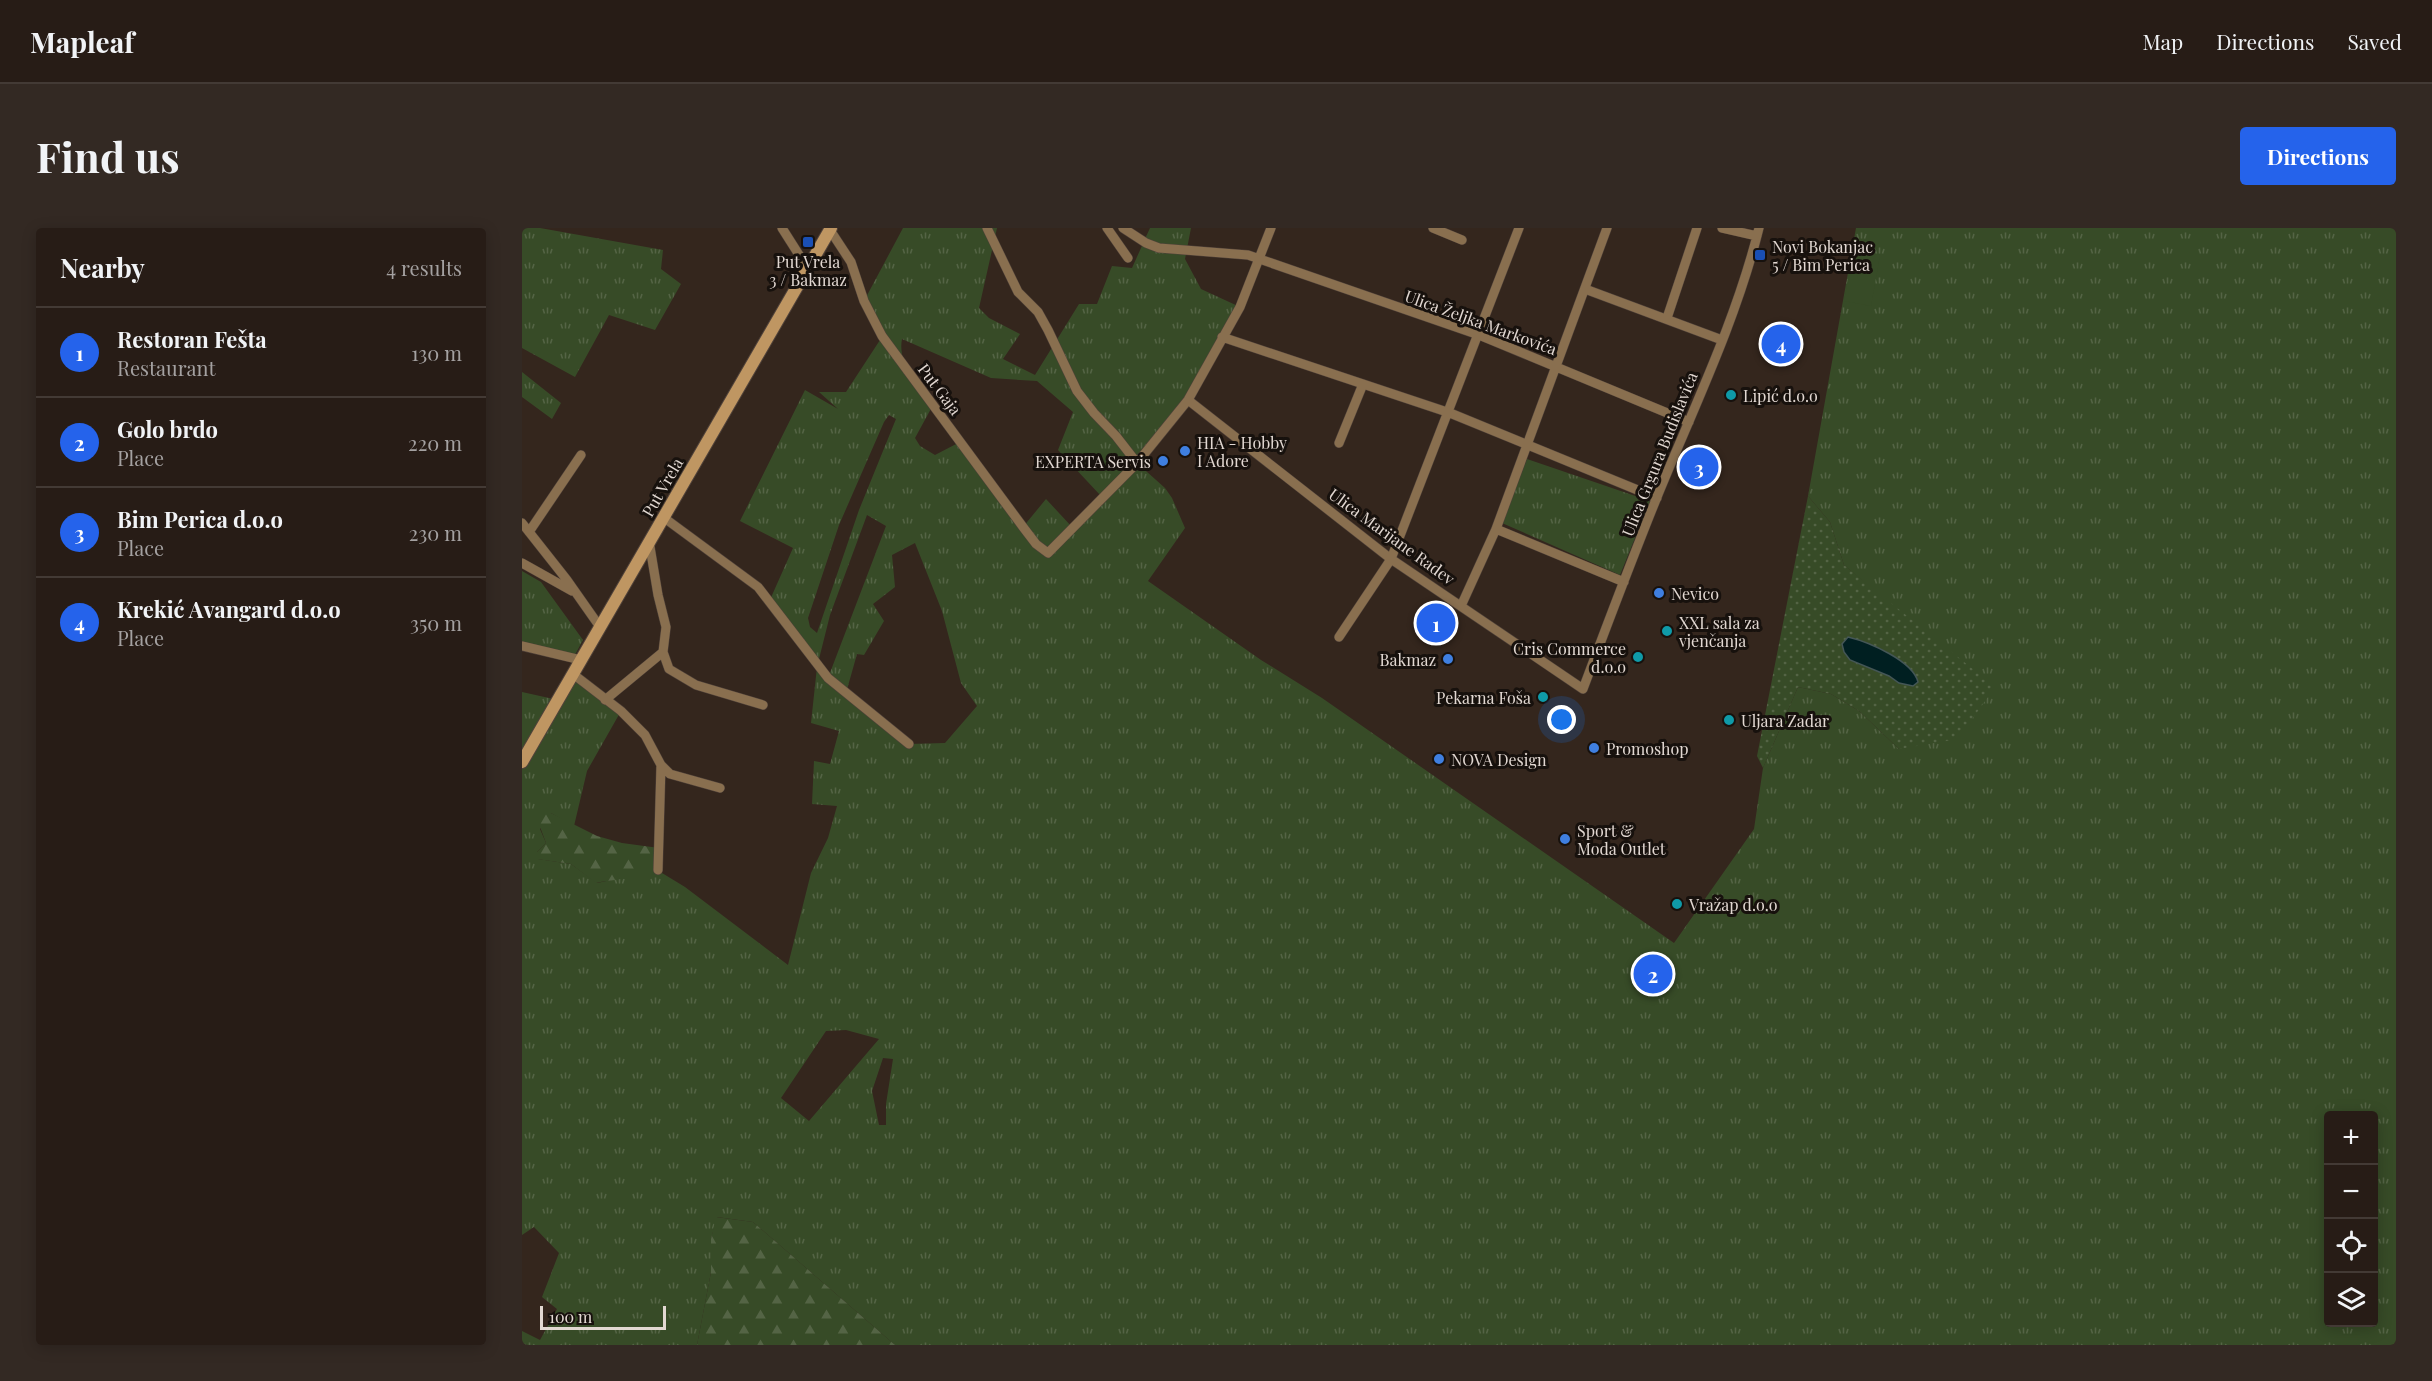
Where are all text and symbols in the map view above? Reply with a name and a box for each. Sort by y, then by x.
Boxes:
text: Mapleaf [30,23,134,60]
text: Map [2142,27,2183,55]
text: Directions [2216,27,2314,55]
text: Saved [2347,27,2402,55]
button: Directions [2240,127,2396,185]
text: Find us [36,128,180,184]
marker: Put Vrela 3 / Bakmaz [801,235,815,249]
place label: Novi Bokanjac 5 / Bim Perica [1772,236,1873,275]
marker: Novi Bokanjac 5 / Bim Perica [1753,248,1767,262]
text: Nearby [60,250,145,285]
place label: Put Vrela 3 / Bakmaz [769,251,847,290]
text: 4 results [386,254,462,281]
street label: Ulica Željka Markovića [1402,285,1560,359]
pin: 4 [1762,322,1800,366]
text: Restoran Fešta [117,324,267,354]
text: 1 [76,339,83,366]
text: 130 m [411,339,462,366]
text: Restaurant [117,354,216,381]
street label: Put Gaja [914,359,966,419]
street label: Ulica Grgura Budislavića [1616,369,1702,539]
place label: Lipić d.o.o [1743,385,1818,406]
marker: Lipić d.o.o [1724,388,1738,402]
text: Golo brdo [117,414,218,444]
text: 2 [74,429,85,456]
text: 220 m [408,429,462,456]
place label: HIA - Hobby I Adore [1197,432,1287,471]
text: Place [117,444,164,471]
marker: HIA - Hobby I Adore [1178,444,1192,458]
pin: 3 [1680,444,1718,490]
place label: EXPERTA Servis [1035,451,1151,472]
street label: Put Vrela [637,454,687,520]
marker: EXPERTA Servis [1156,454,1170,468]
street label: Ulica Marijane Radev [1325,483,1459,589]
text: Bim Perica d.o.o [117,504,283,534]
text: 3 [75,519,84,546]
text: 230 m [409,519,462,546]
text: Place [117,534,164,561]
place label: Nevico [1671,583,1719,604]
marker: Nevico [1652,586,1666,600]
text: Krekić Avangard d.o.o [117,594,341,624]
pin: 1 [1416,600,1456,646]
text: 4 [74,609,85,636]
text: 350 m [410,609,462,636]
place label: XXL sala za vjenčanja [1678,612,1760,651]
text: Place [117,624,164,651]
marker: XXL sala za vjenčanja [1660,624,1674,638]
place label: Cris Commerce d.o.o [1513,638,1626,677]
place label: Bakmaz [1379,649,1436,670]
marker: Cris Commerce d.o.o [1631,650,1645,664]
marker: Bakmaz [1441,652,1455,666]
place label: Pekarna Foša [1436,687,1531,708]
marker: Pekarna Foša [1536,690,1550,704]
your location [1547,705,1576,734]
place label: Uljara Zadar [1741,710,1829,731]
marker: Uljara Zadar [1722,713,1736,727]
place label: Promoshop [1606,738,1689,759]
marker: Promoshop [1587,741,1601,755]
place label: NOVA Design [1451,749,1547,770]
marker: NOVA Design [1432,752,1446,766]
place label: Sport & Moda Outlet [1577,820,1666,859]
marker: Sport & Moda Outlet [1558,832,1572,846]
place label: Vražap d.o.o [1688,894,1778,915]
marker: Vražap d.o.o [1670,897,1684,911]
pin: 2 [1634,952,1672,996]
map controls [2324,1111,2378,1327]
button: + [2324,1111,2378,1165]
button: − [2324,1165,2378,1219]
button: locate [2324,1219,2378,1273]
button: layers [2324,1273,2378,1327]
scale bar [540,1303,666,1330]
text: 100 m [549,1306,592,1327]

